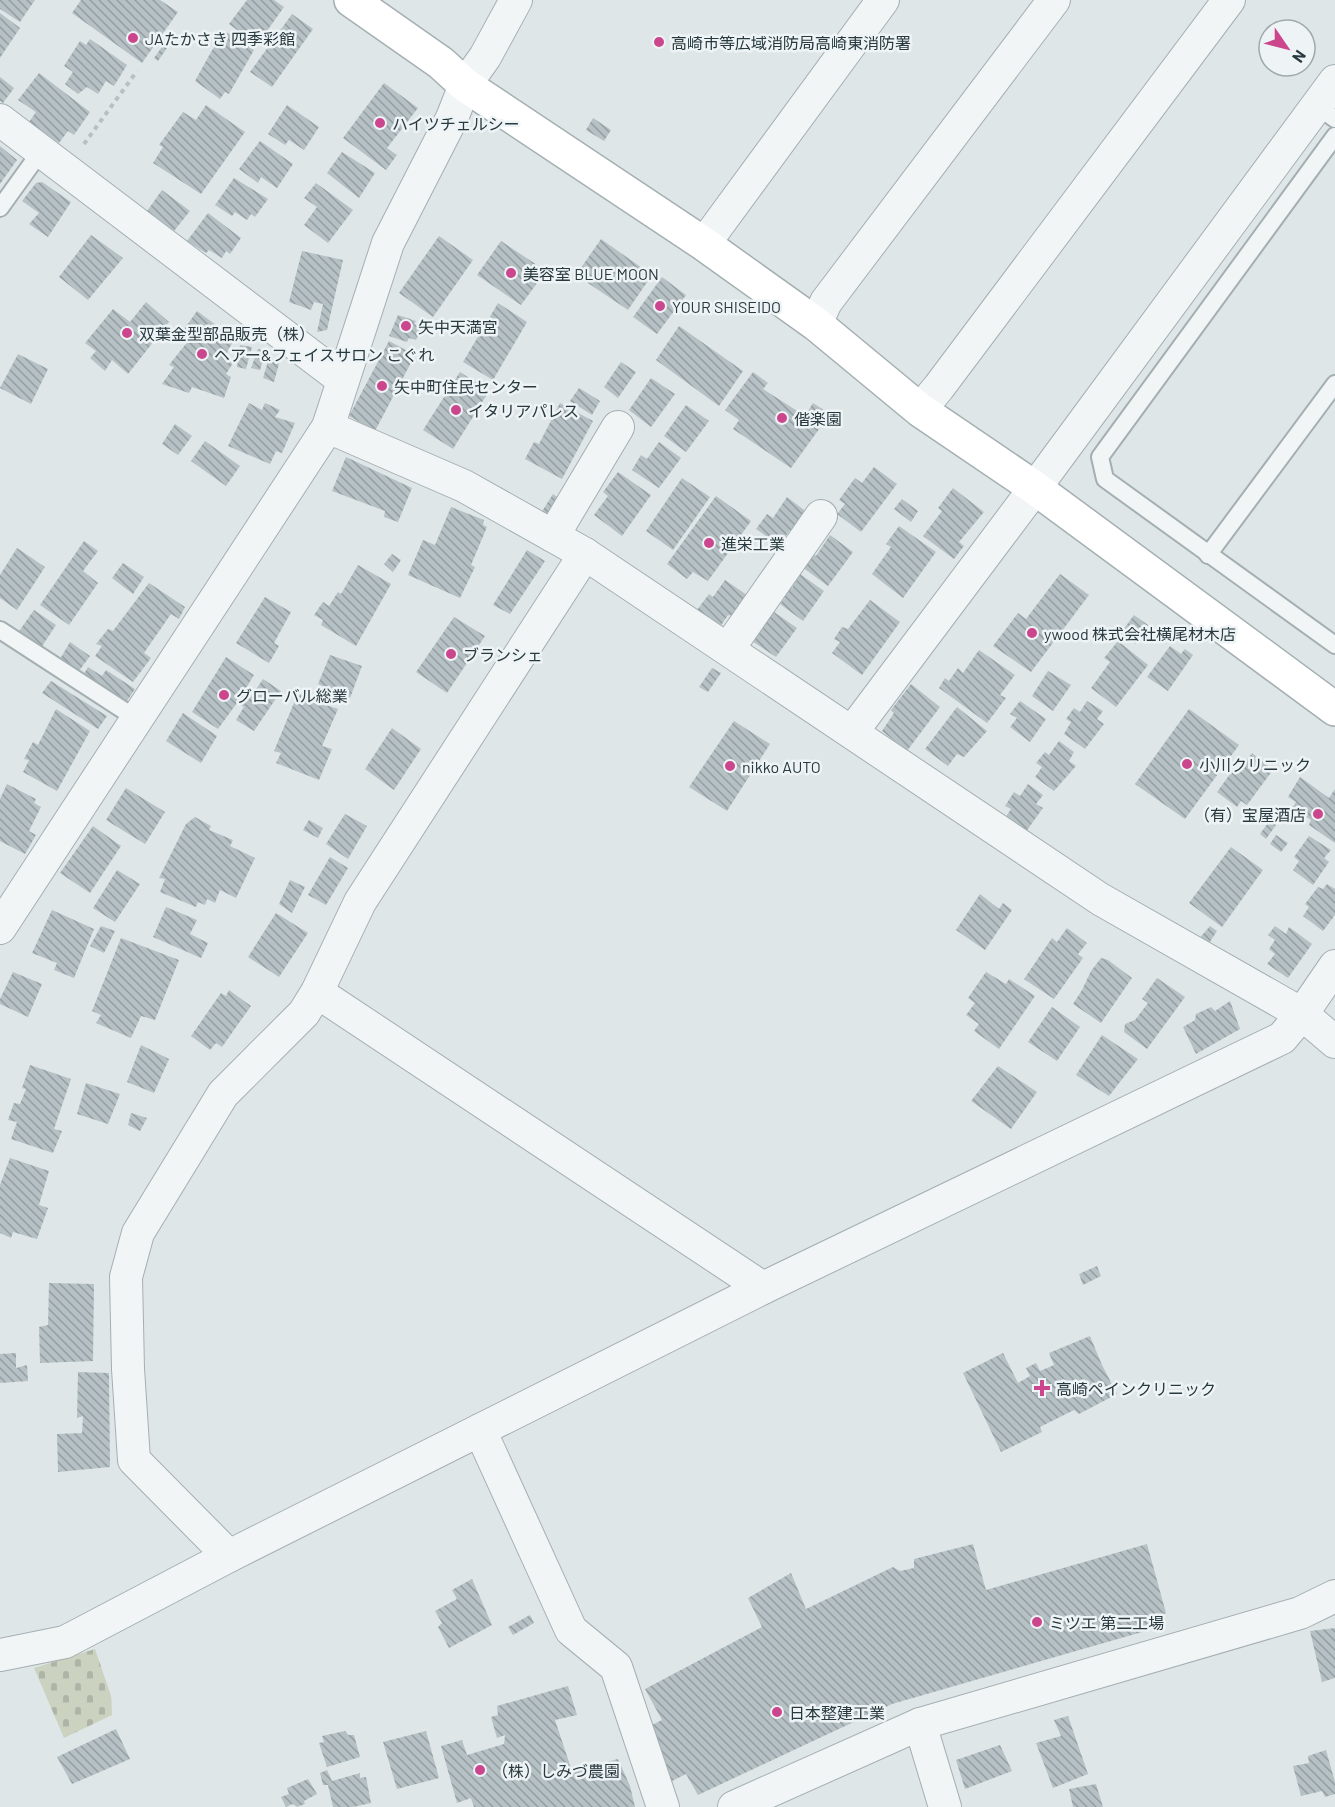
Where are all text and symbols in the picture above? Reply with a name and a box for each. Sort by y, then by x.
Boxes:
north arrow [1257,18,1317,78]
place label: JAたかさき 四季彩館 [145,29,295,48]
marker: JAたかさき 四季彩館 [126,31,140,45]
place label: 高崎市等広域消防局高崎東消防署 [671,33,911,52]
marker: 高崎市等広域消防局高崎東消防署 [652,35,666,49]
text: N [1289,47,1311,67]
place label: ハイツチェルシー [392,114,520,133]
marker: ハイツチェルシー [373,116,387,130]
place label: 美容室 BLUE MOON [523,264,659,283]
marker: 美容室 BLUE MOON [504,266,518,280]
place label: YOUR SHISEIDO [672,297,781,316]
marker: YOUR SHISEIDO [653,299,667,313]
place label: 矢中天満宮 [418,317,498,336]
marker: 矢中天満宮 [399,319,413,333]
place label: 双葉金型部品販売（株） [139,324,315,343]
marker: 双葉金型部品販売（株） [120,326,134,340]
place label: ヘアー&フェイスサロン こぐれ [214,345,434,364]
marker: ヘアー&フェイスサロン こぐれ [195,347,209,361]
place label: 矢中町住民センター [394,377,538,396]
marker: 矢中町住民センター [375,379,389,393]
place label: イタリアパレス [468,401,579,420]
marker: イタリアパレス [449,403,463,417]
place label: 偕楽園 [794,409,842,428]
marker: 偕楽園 [775,411,789,425]
place label: 進栄工業 [721,534,785,553]
marker: 進栄工業 [702,536,716,550]
place label: ywood 株式会社横尾材木店 [1044,624,1236,643]
marker: ywood 株式会社横尾材木店 [1025,626,1039,640]
place label: ブランシェ [463,645,543,664]
marker: ブランシェ [444,647,458,661]
place label: グローバル総業 [236,686,348,705]
marker: グローバル総業 [217,688,231,702]
place label: 小川クリニック [1199,755,1311,774]
place label: nikko AUTO [742,757,821,776]
marker: 小川クリニック [1180,757,1194,771]
marker: nikko AUTO [723,759,737,773]
place label: （有）宝屋酒店 [1194,805,1306,824]
marker: （有）宝屋酒店 [1311,807,1325,821]
marker: 高崎ペインクリニック [1033,1379,1051,1397]
place label: 高崎ペインクリニック [1056,1379,1216,1398]
place label: ミツエ 第二工場 [1049,1613,1164,1632]
marker: ミツエ 第二工場 [1030,1615,1044,1629]
place label: 日本整建工業 [789,1703,885,1722]
marker: 日本整建工業 [770,1705,784,1719]
place label: （株）しみづ農園 [492,1761,620,1780]
marker: （株）しみづ農園 [473,1763,487,1777]

